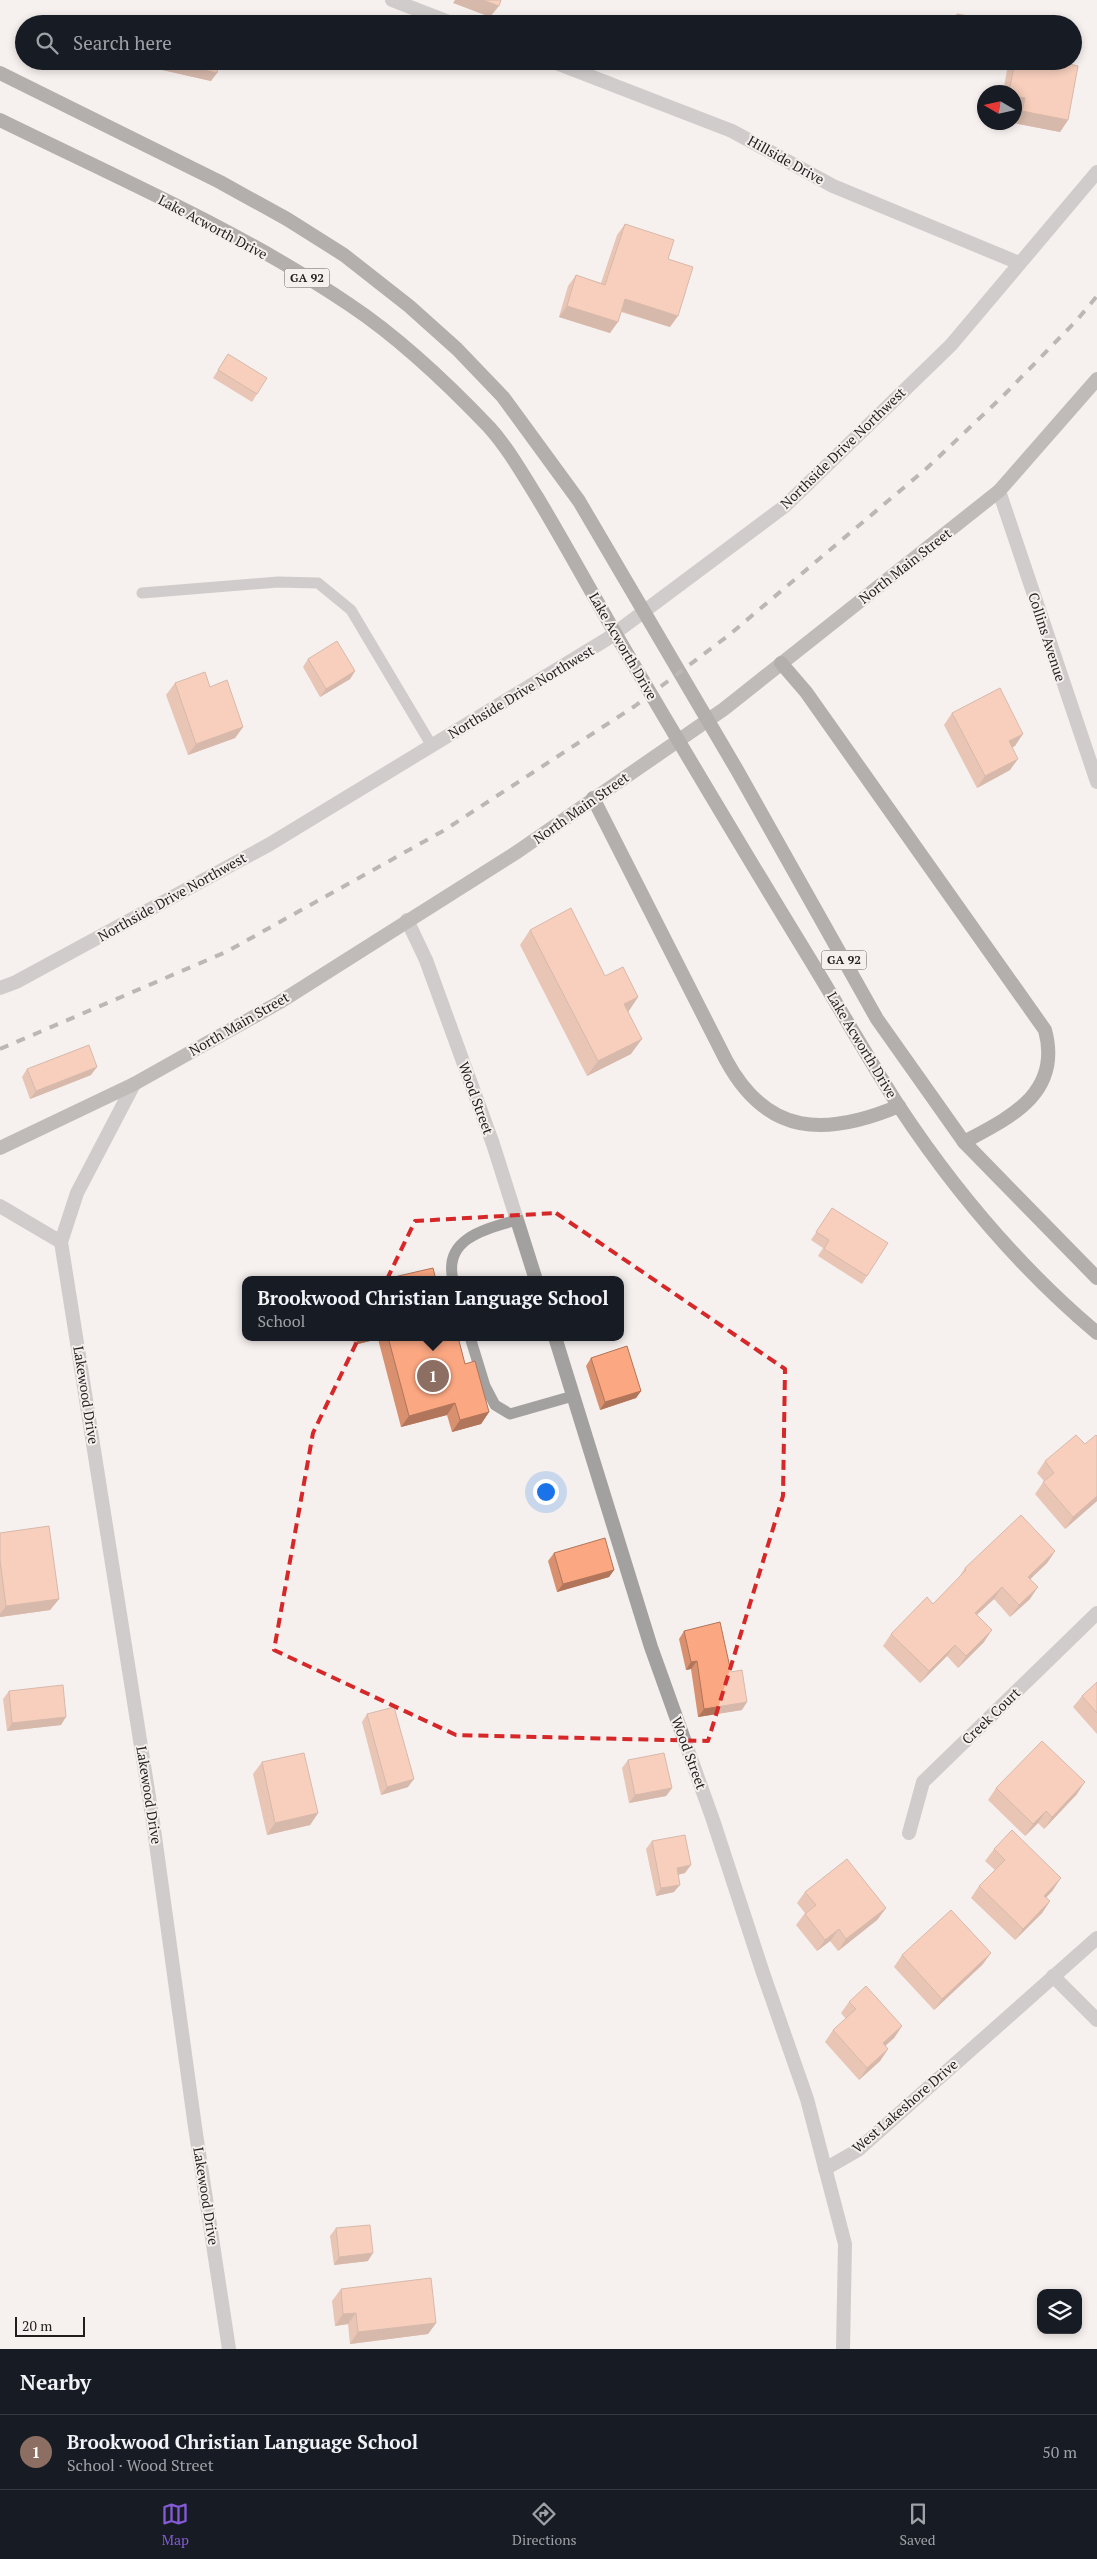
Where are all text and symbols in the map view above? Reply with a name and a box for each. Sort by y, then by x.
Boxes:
search box [15,15,1082,70]
icon: search [33,29,61,57]
text: Search here [73,30,172,55]
north arrow [977,85,1022,130]
street label: Hillside Drive [745,131,828,188]
street label: Lake Acworth Drive [155,190,271,263]
road number: GA 92 [284,268,330,288]
street label: Northside Drive Northwest [776,382,910,513]
street label: North Main Street [854,523,956,608]
street label: Lake Acworth Drive [585,589,662,703]
street label: Collins Avenue [1024,590,1071,684]
street label: Northside Drive Northwest [444,640,598,743]
street label: North Main Street [529,767,633,848]
street label: Northside Drive Northwest [94,847,250,945]
road number: GA 92 [822,950,866,970]
street label: North Main Street [185,987,293,1060]
street label: Lake Acworth Drive [823,988,902,1101]
street label: Wood Street [455,1059,499,1138]
popup [242,1276,624,1341]
text: Brookwood Christian Language School [257,1285,609,1310]
text: School [257,1310,305,1332]
street label: Lakewood Drive [69,1345,104,1445]
pin: 1 [417,1357,449,1395]
your location [533,1479,559,1505]
street label: Creek Court [957,1683,1024,1748]
street label: Wood Street [668,1714,712,1793]
street label: Lakewood Drive [132,1745,167,1845]
street label: West Lakeshore Drive [848,2055,961,2157]
street label: Lakewood Drive [189,2146,224,2246]
map controls [1037,2289,1082,2334]
button: layers [1037,2289,1082,2334]
scale bar [15,2314,85,2337]
text: 20 m [22,2316,52,2335]
text: Nearby [20,2368,91,2396]
text: Brookwood Christian Language School [67,2429,418,2454]
text: 1 [31,2441,41,2463]
text: 50 m [1042,2441,1077,2463]
text: School · Wood Street [67,2454,214,2476]
tab: Map [161,2500,189,2549]
tab: Directions [512,2500,577,2549]
tab: Saved [899,2500,936,2549]

